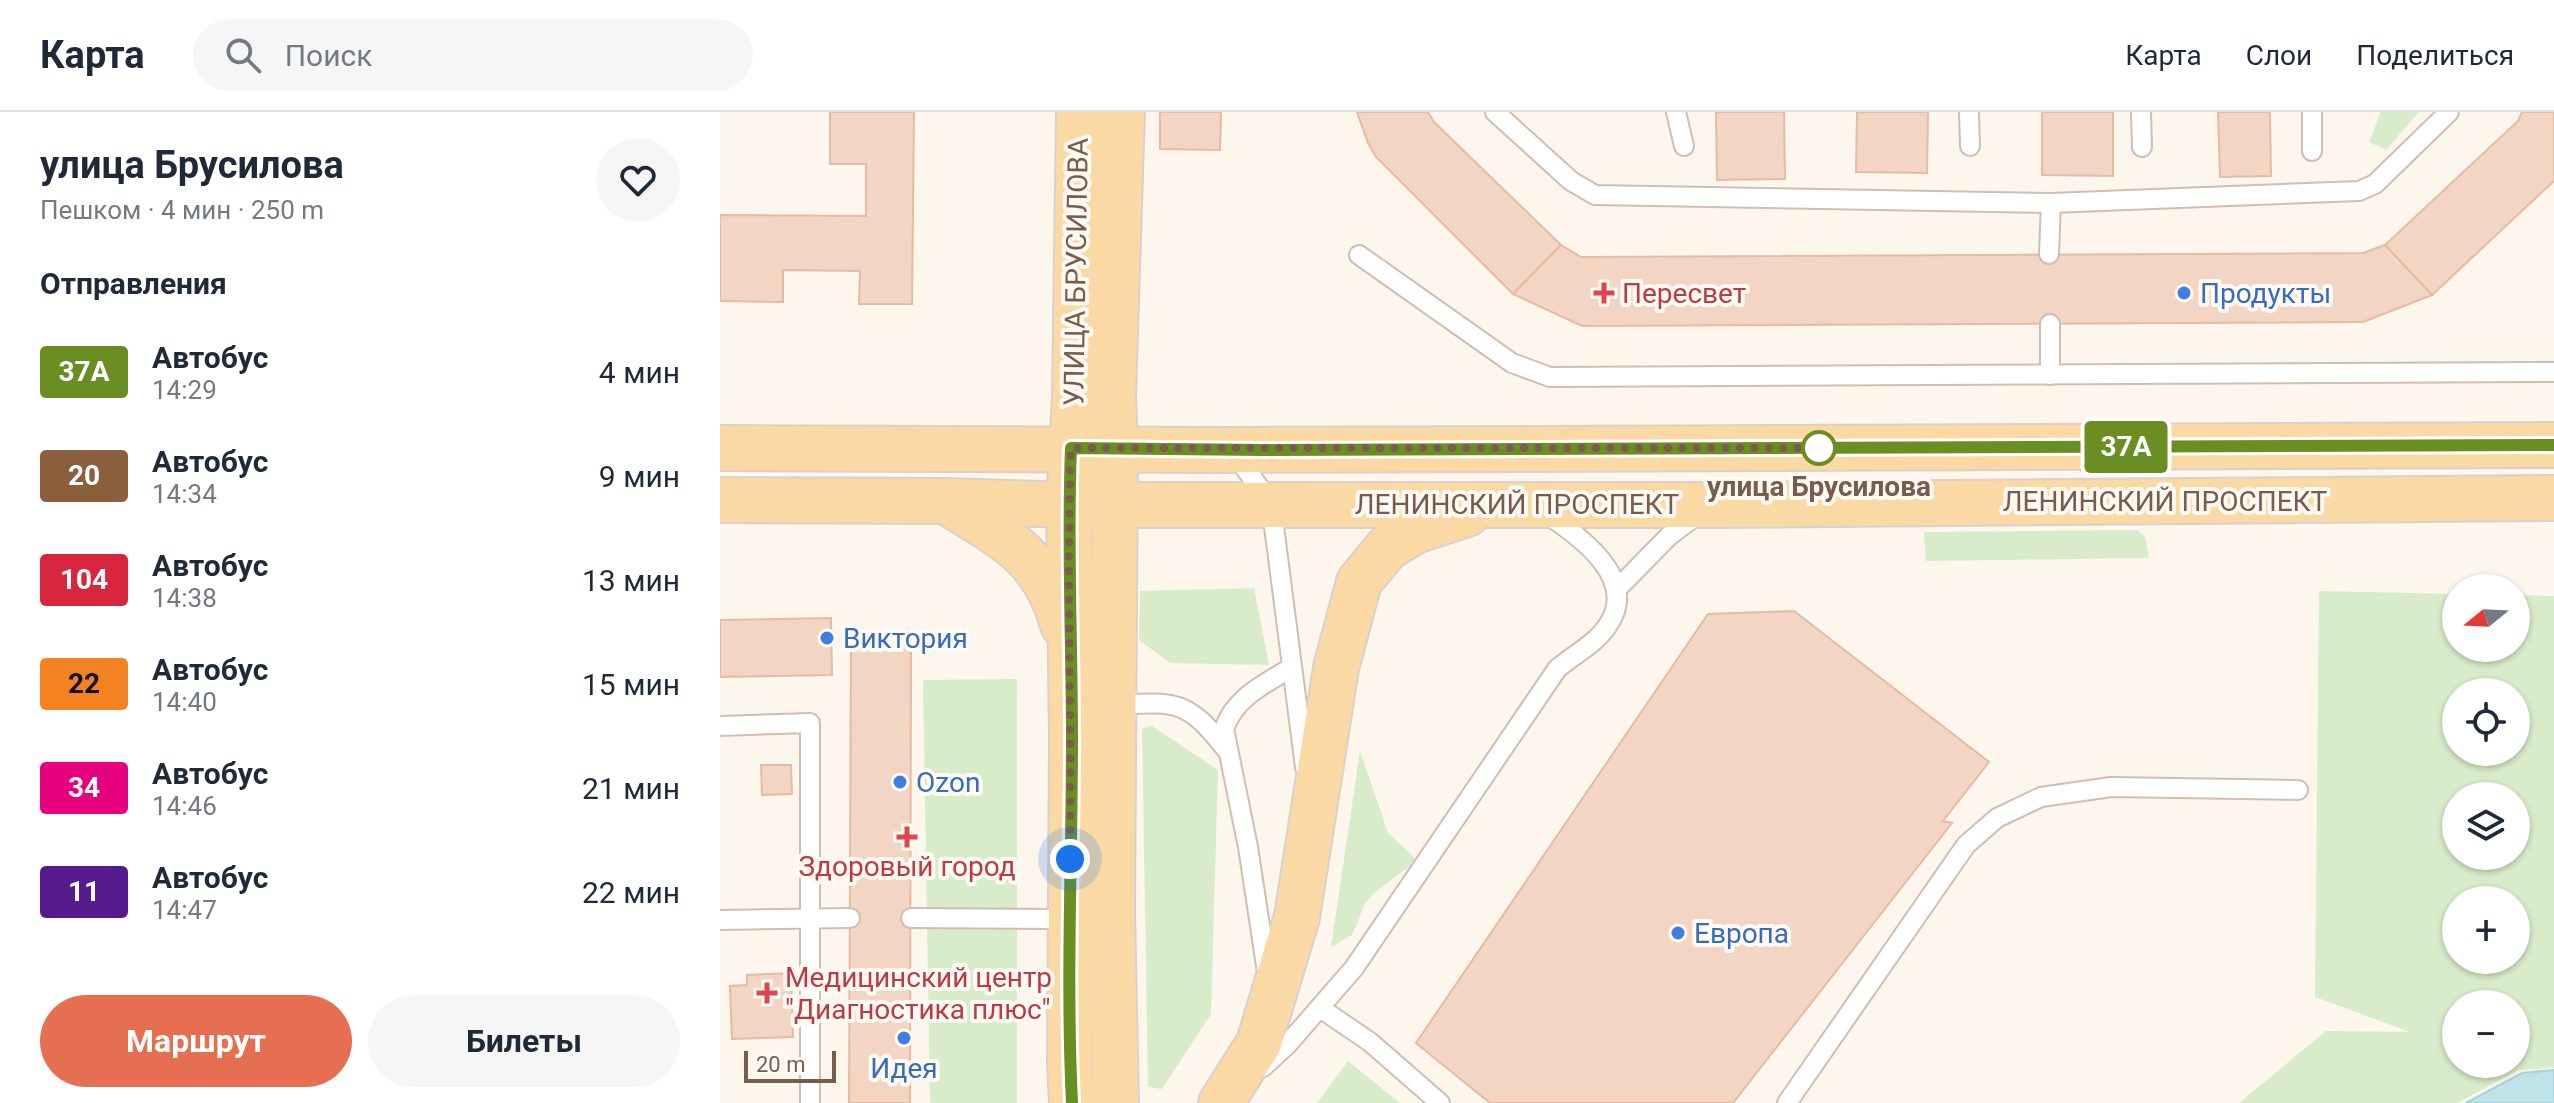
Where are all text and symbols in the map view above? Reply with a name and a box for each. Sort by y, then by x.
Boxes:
search box [193,19,753,91]
text: Карта [40,33,145,77]
icon: search [221,33,265,77]
text: Поиск [285,38,372,73]
text: Карта [2125,39,2202,72]
text: Слои [2246,39,2312,72]
text: Поделиться [2356,39,2514,72]
button: heart [596,138,680,222]
street label: УЛИЦА БРУСИЛОВА [1057,138,1095,406]
text: улица Брусилова [40,143,344,187]
text: Пешком · 4 мин · 250 m [40,195,324,225]
text: Отправления [40,266,227,301]
place label: Пересвет [1622,277,1746,310]
place label: Продукты [2200,277,2331,310]
marker: Пересвет [1593,282,1615,304]
marker: Продукты [2175,284,2193,302]
text: Автобус [152,340,268,375]
text: 37А [59,355,109,388]
text: 4 мин [599,355,680,390]
text: 14:29 [152,375,217,405]
line badge: 37А [2080,421,2172,473]
text: 37А [2101,430,2151,463]
marker: улица Брусилова [1802,431,1836,465]
text: Автобус [152,444,268,479]
text: 20 [68,459,100,492]
text: 9 мин [599,459,680,494]
place label: улица Брусилова [1707,470,1931,503]
text: 14:34 [152,479,217,509]
street label: ЛЕНИНСКИЙ ПРОСПЕКТ [2003,485,2328,518]
street label: ЛЕНИНСКИЙ ПРОСПЕКТ [1355,488,1680,521]
text: Автобус [152,548,268,583]
text: 104 [60,563,108,596]
text: 13 мин [582,563,680,598]
north arrow [2442,574,2530,662]
map controls [2442,574,2530,1078]
text: 14:38 [152,583,217,613]
place label: Виктория [843,622,968,655]
marker: Виктория [818,629,836,647]
text: Автобус [152,652,268,687]
text: 22 [68,667,100,700]
text: 15 мин [582,667,680,702]
button: locate [2442,678,2530,766]
text: 14:40 [152,687,217,717]
text: Автобус [152,756,268,791]
place label: Ozon [916,766,980,799]
text: 34 [68,771,100,804]
text: 21 мин [582,771,680,806]
marker: Ozon [891,773,909,791]
button: layers [2442,782,2530,870]
text: 14:46 [152,791,217,821]
marker: Здоровый город [898,828,916,846]
your location [1050,839,1090,879]
place label: Здоровый город [798,850,1016,883]
text: Автобус [152,860,268,895]
text: 11 [68,875,100,908]
text: 22 мин [582,875,680,910]
button: + [2442,886,2530,974]
text: 14:47 [152,895,217,925]
place label: Европа [1694,917,1789,950]
marker: Европа [1669,924,1687,942]
place label: Медицинский центр "Диагностика плюс" [785,961,1052,1026]
marker: Медицинский центр "Диагностика плюс" [756,982,778,1004]
button: − [2442,990,2530,1078]
button: Маршрут [40,995,352,1087]
button: Билеты [368,995,680,1087]
marker: Идея [895,1029,913,1047]
scale bar [744,1047,836,1083]
text: 20 m [756,1052,805,1077]
place label: Идея [870,1052,938,1085]

